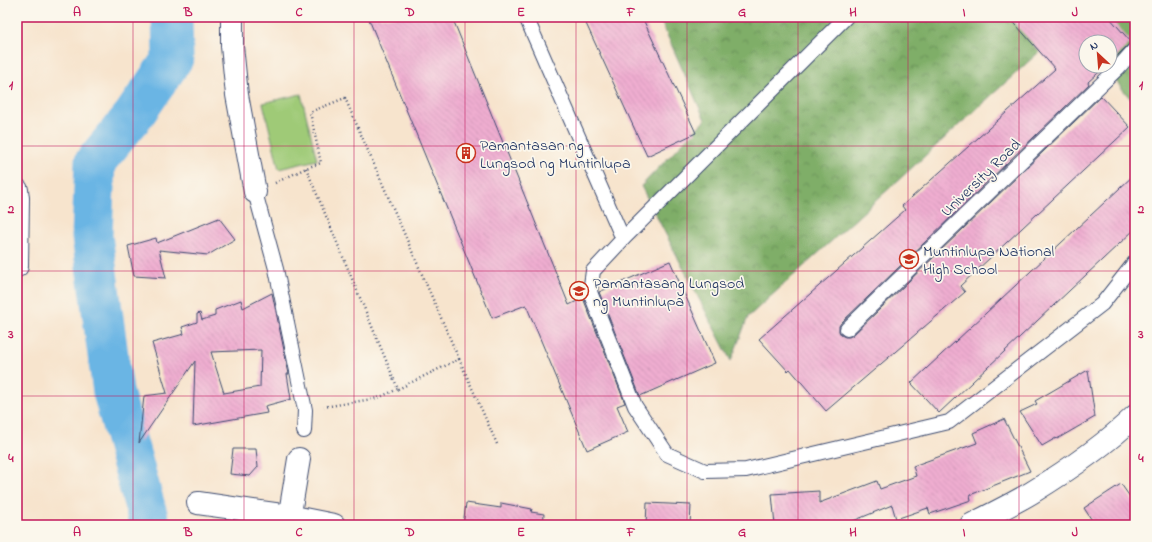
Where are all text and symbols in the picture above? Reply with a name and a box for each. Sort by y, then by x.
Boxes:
text: A [73,3,81,22]
text: B [183,3,193,22]
text: C [295,3,303,22]
text: D [404,3,415,22]
text: E [517,3,525,22]
text: F [626,3,636,22]
text: G [738,3,746,22]
text: H [849,3,857,22]
text: I [962,3,966,22]
text: J [1072,3,1078,22]
north arrow [1078,34,1118,74]
text: N [1087,37,1101,55]
text: 1 [9,76,14,95]
text: 1 [1139,76,1144,95]
place label: Pamantasan ng Lungsod ng Muntinlupa [480,134,631,176]
street label: University Road [936,134,1027,223]
building icon: Pamantasan ng Lungsod ng Muntinlupa [455,142,477,164]
text: 2 [7,200,15,219]
text: 2 [1137,200,1145,219]
place label: Muntinlupa National High School [923,240,1055,282]
school or university icon: Muntinlupa National High School [898,248,920,270]
place label: Pamantasang Lungsod ng Muntinlupa [593,272,744,314]
school or university icon: Pamantasang Lungsod ng Muntinlupa [568,280,590,302]
text: 3 [7,325,14,344]
text: 3 [1137,325,1144,344]
text: 4 [7,449,14,468]
text: 4 [1137,449,1144,468]
text: A [73,523,81,542]
text: B [183,523,193,542]
text: C [295,523,303,542]
text: D [404,523,415,542]
text: E [517,523,525,542]
text: F [626,523,636,542]
text: G [738,523,746,542]
text: H [849,523,857,542]
text: I [962,523,966,542]
text: J [1072,523,1078,542]

